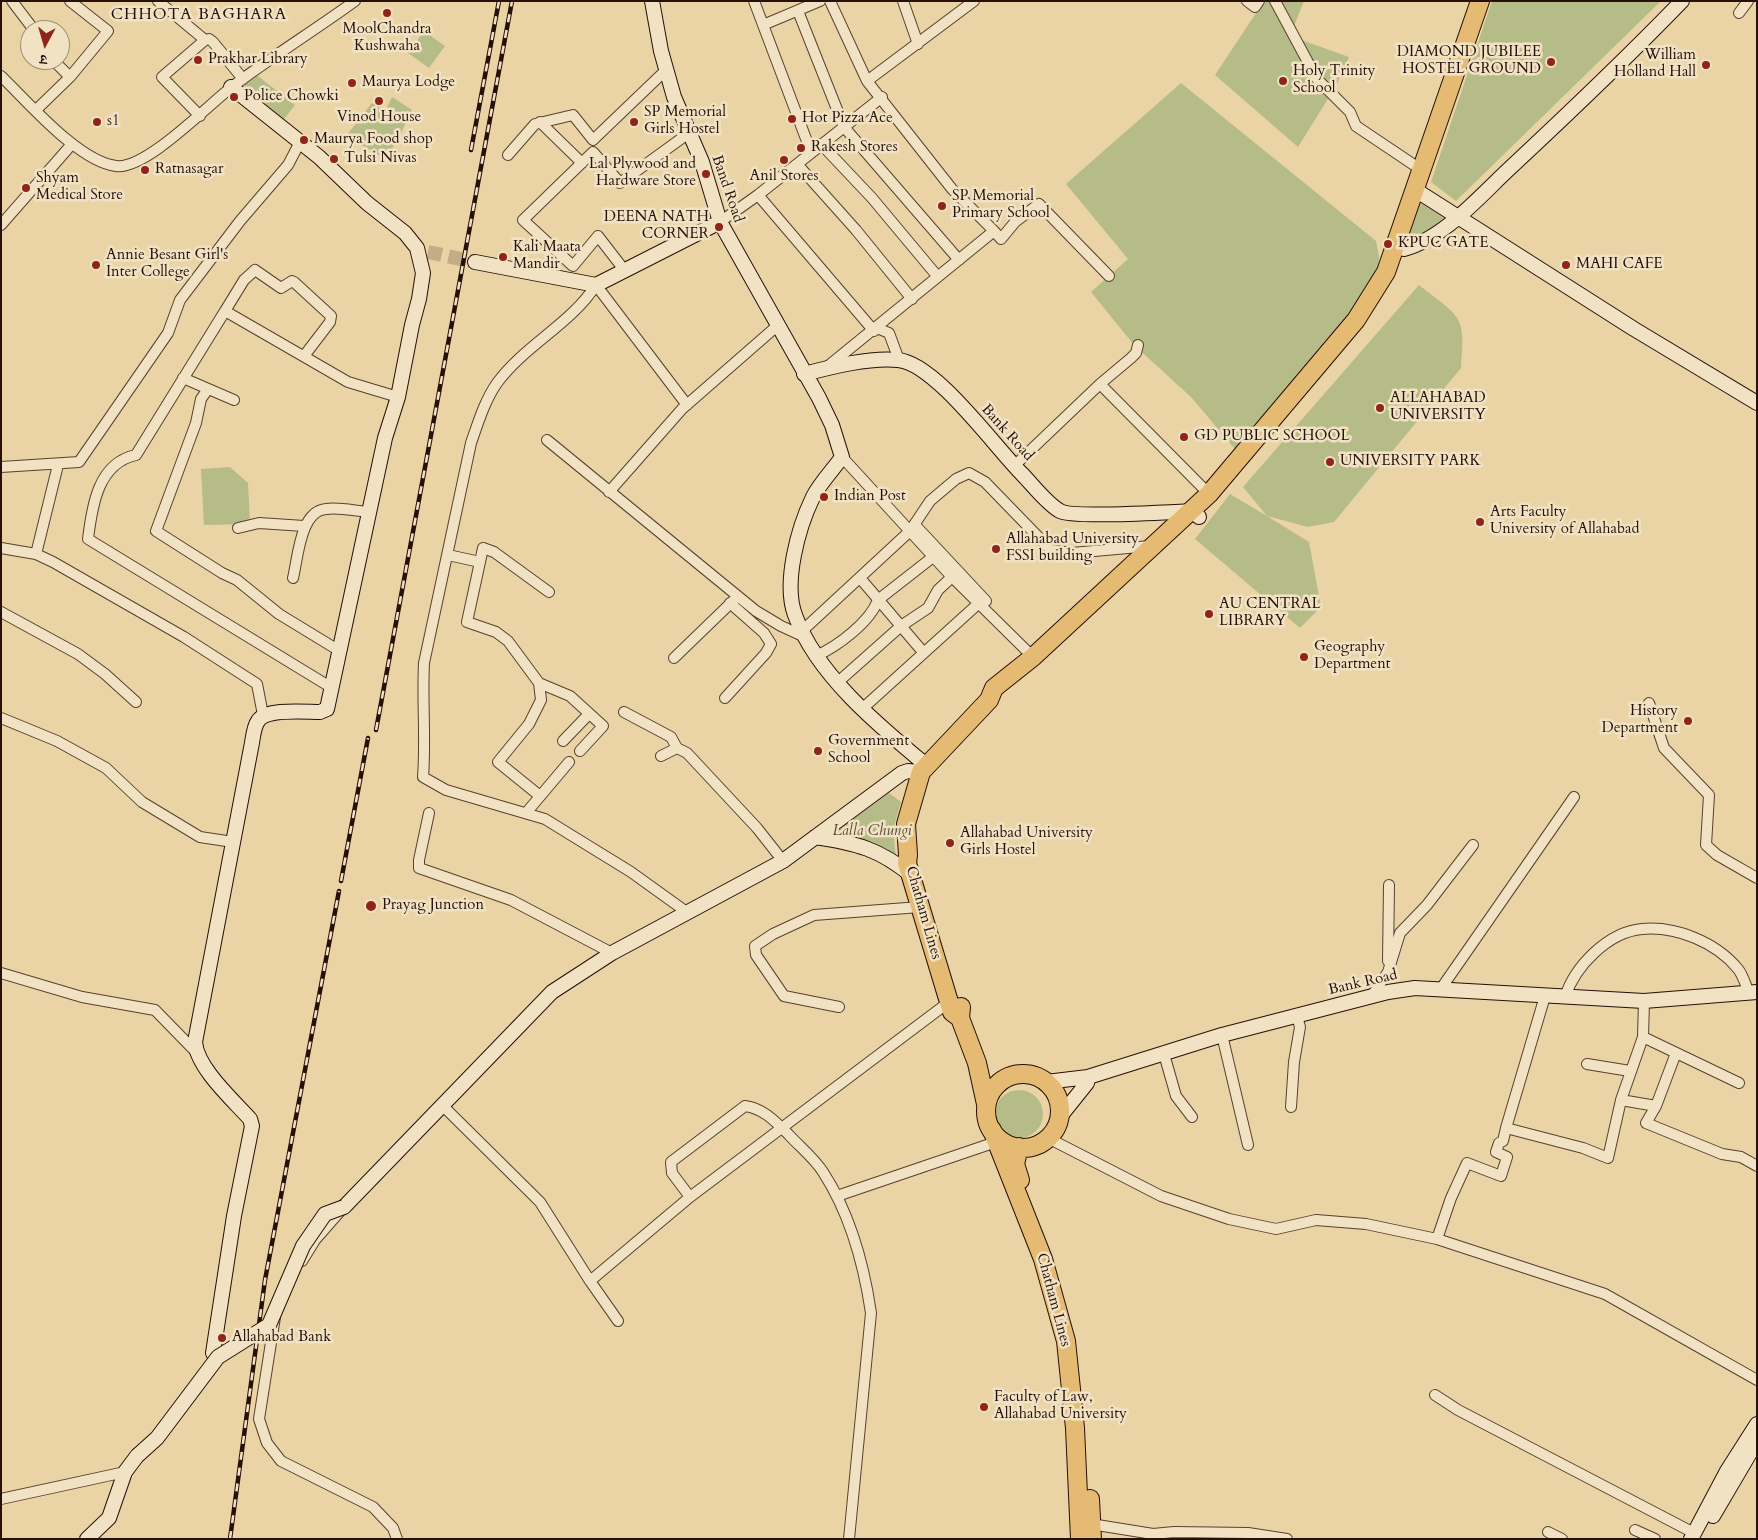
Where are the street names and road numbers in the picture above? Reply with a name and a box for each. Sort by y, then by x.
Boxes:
street label: Band Road [707,153,747,225]
street label: Bank Road [977,401,1037,465]
street label: Chatham Lines [901,864,945,962]
street label: Bank Road [1327,966,1399,1000]
street label: Chatham Lines [1032,1251,1074,1349]

